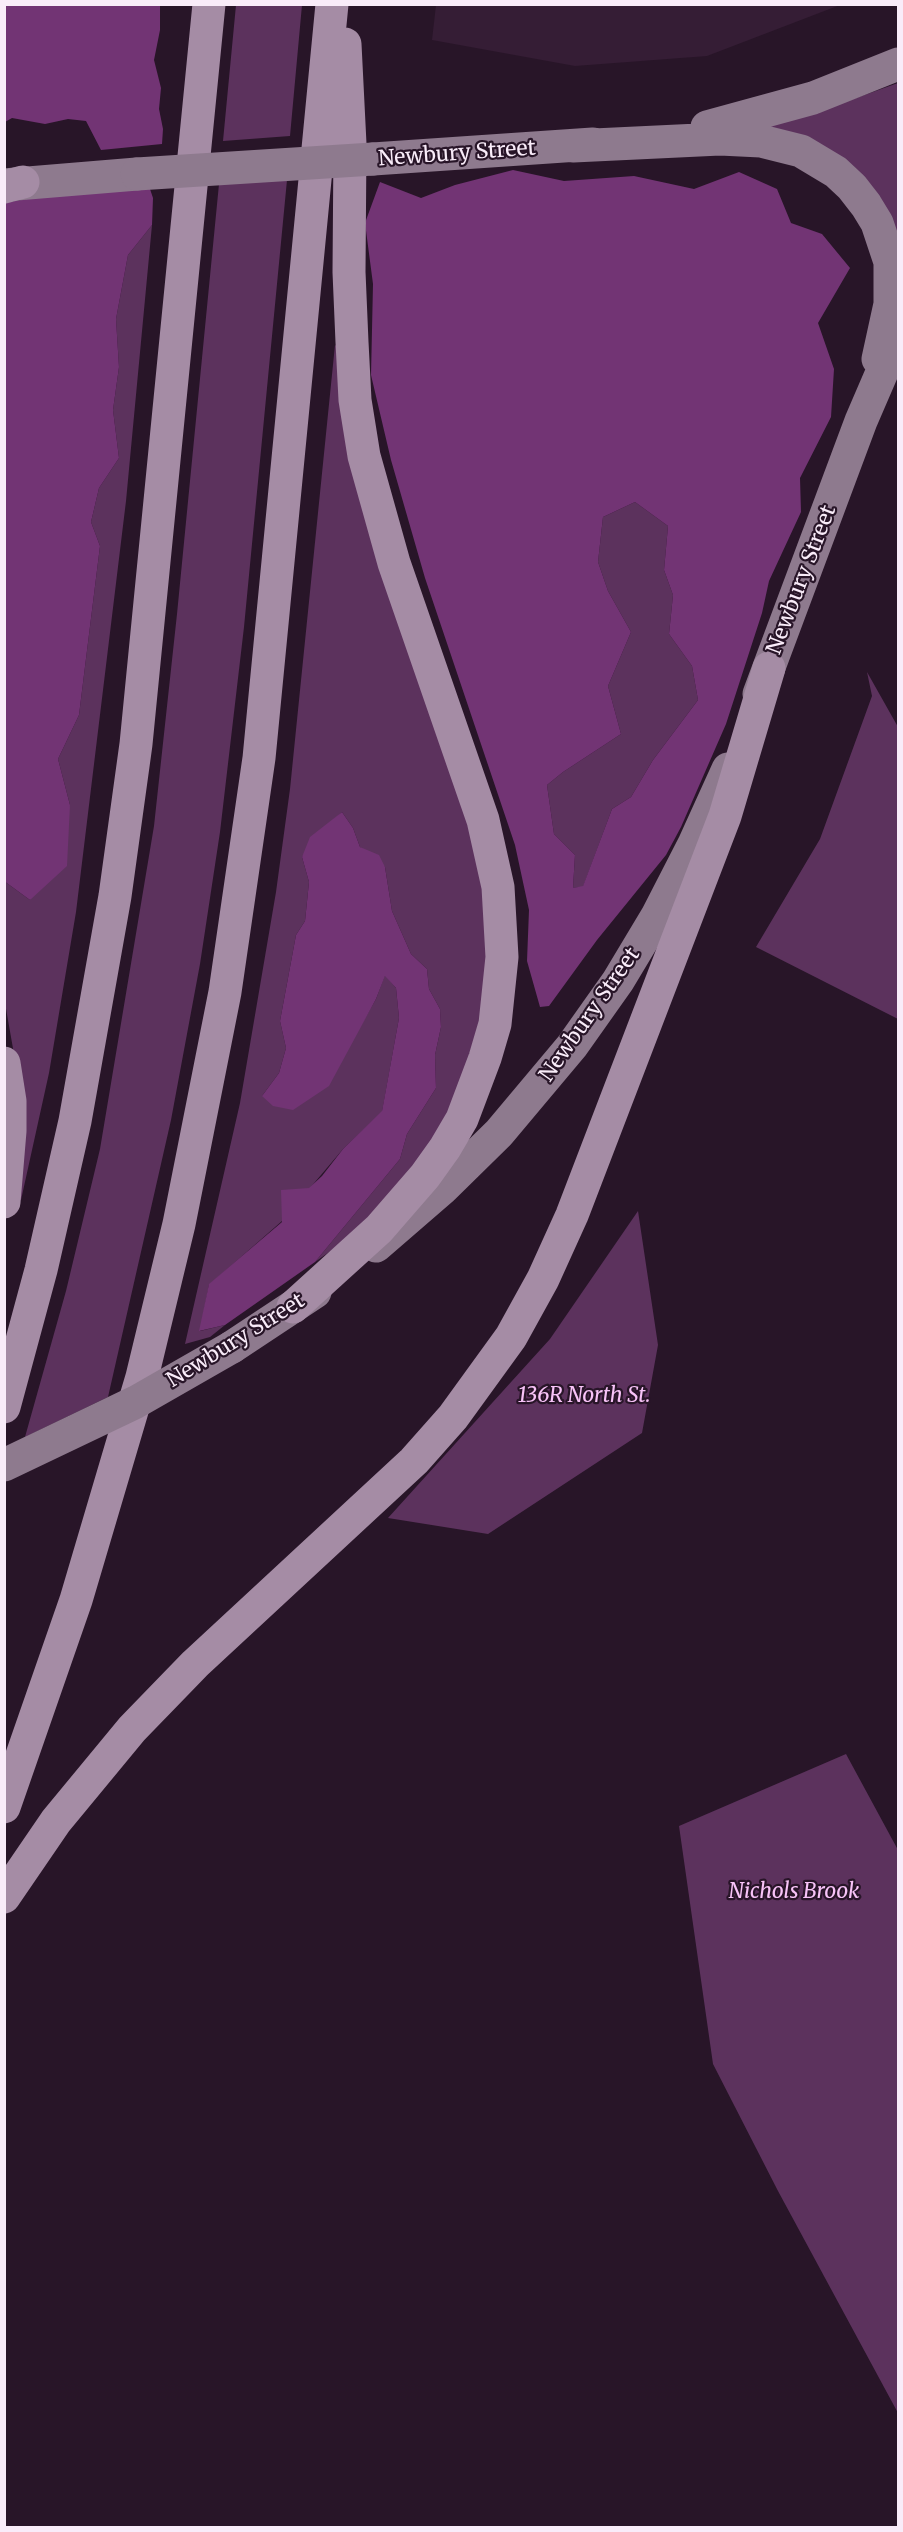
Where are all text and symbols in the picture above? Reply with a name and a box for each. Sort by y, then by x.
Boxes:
street label: Newbury Street [377,136,537,172]
street label: Newbury Street [762,502,842,658]
street label: Newbury Street [534,943,646,1087]
street label: Newbury Street [162,1289,310,1393]
park label: 136R North St. [518,1383,650,1409]
park label: Nichols Brook [729,1879,859,1905]

